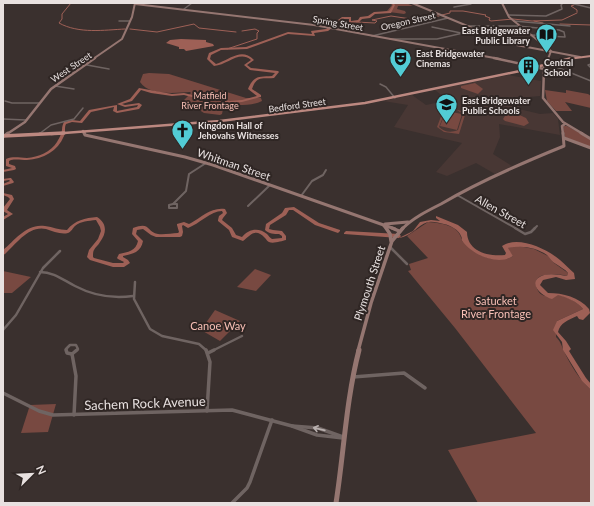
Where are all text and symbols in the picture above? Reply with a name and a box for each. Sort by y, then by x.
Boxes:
street label: Oregon Street [380,9,437,33]
street label: Spring Street [312,13,365,33]
library icon: East Bridgewater Public Library [533,22,559,55]
place label: East Bridgewater Public Library [462,25,531,46]
theatre icon: East Bridgewater Cinemas [388,45,414,78]
place label: East Bridgewater Cinemas [416,48,485,69]
street label: West Street [49,49,94,85]
building icon: Central School [516,54,542,87]
place label: Central School [544,57,573,78]
park label: Matfield River Frontage [181,90,239,111]
school or university icon: East Bridgewater Public Schools [434,92,460,125]
street label: Bedford Street [268,95,327,114]
place label: East Bridgewater Public Schools [462,95,531,116]
church icon: Kingdom Hall of Jehovahs Witnesses [169,117,195,150]
place label: Kingdom Hall of Jehovahs Witnesses [198,120,279,141]
street label: Whitman Street [196,145,272,183]
street label: Allen Street [473,192,529,230]
street label: Plymouth Street [351,244,387,322]
park label: Satucket River Frontage [461,294,531,320]
park label: Canoe Way [190,319,246,332]
street label: Sachem Rock Avenue [84,393,206,413]
one-way arrow [312,425,325,433]
north arrow [12,454,52,494]
text: N [34,463,49,476]

